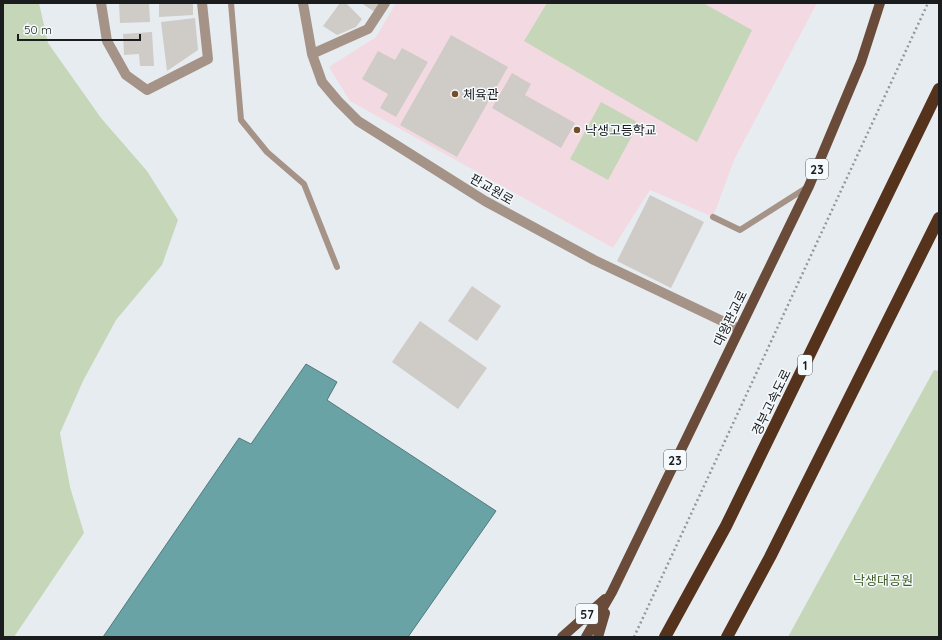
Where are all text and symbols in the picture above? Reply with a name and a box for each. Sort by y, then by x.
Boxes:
scale bar [18,16,140,42]
text: 50 m [24,22,52,37]
place label: 체육관 [463,86,499,102]
marker: 체육관 [450,89,460,99]
place label: 낙생고등학교 [585,122,657,138]
marker: 낙생고등학교 [572,125,582,135]
road number: 23 [806,159,828,179]
street label: 판교원로 [467,170,517,208]
street label: 대왕판교로 [710,288,750,348]
road number: 1 [798,355,812,375]
street label: 경부고속도로 [748,366,794,438]
road number: 23 [664,450,686,470]
park label: 낙생대공원 [853,572,913,588]
road number: 57 [576,604,598,624]

